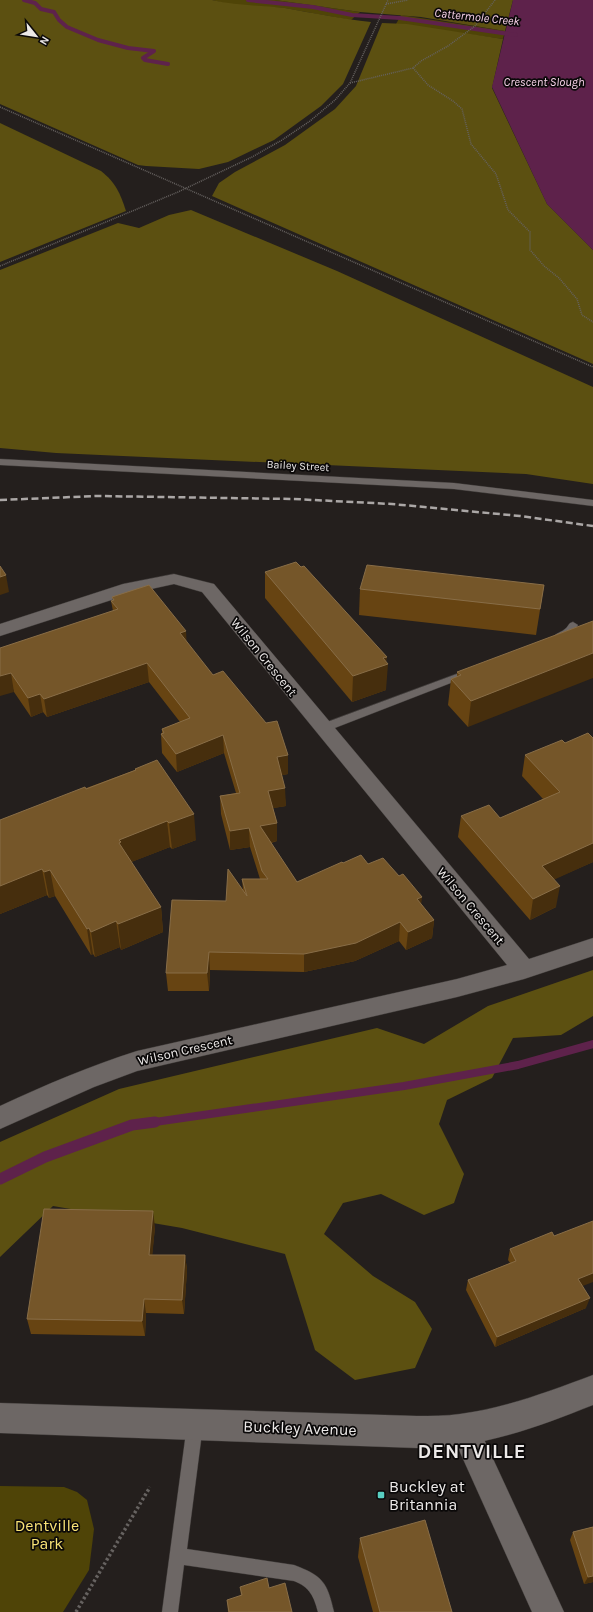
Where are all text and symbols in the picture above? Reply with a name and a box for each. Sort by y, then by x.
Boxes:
water label: Cattermole Creek [434,6,521,29]
north arrow [16,16,56,56]
text: N [37,34,52,47]
water label: Crescent Slough [504,75,584,89]
street label: Bailey Street [266,458,330,474]
street label: Wilson Crescent [228,615,300,699]
street label: Wilson Crescent [434,864,508,948]
street label: Wilson Crescent [136,1032,234,1068]
street label: Buckley Avenue [243,1417,357,1439]
district label: DENTVILLE [417,1440,527,1463]
place label: Buckley at Britannia [389,1477,465,1514]
marker: Buckley at Britannia [376,1490,386,1500]
park label: Dentville Park [15,1516,79,1553]

